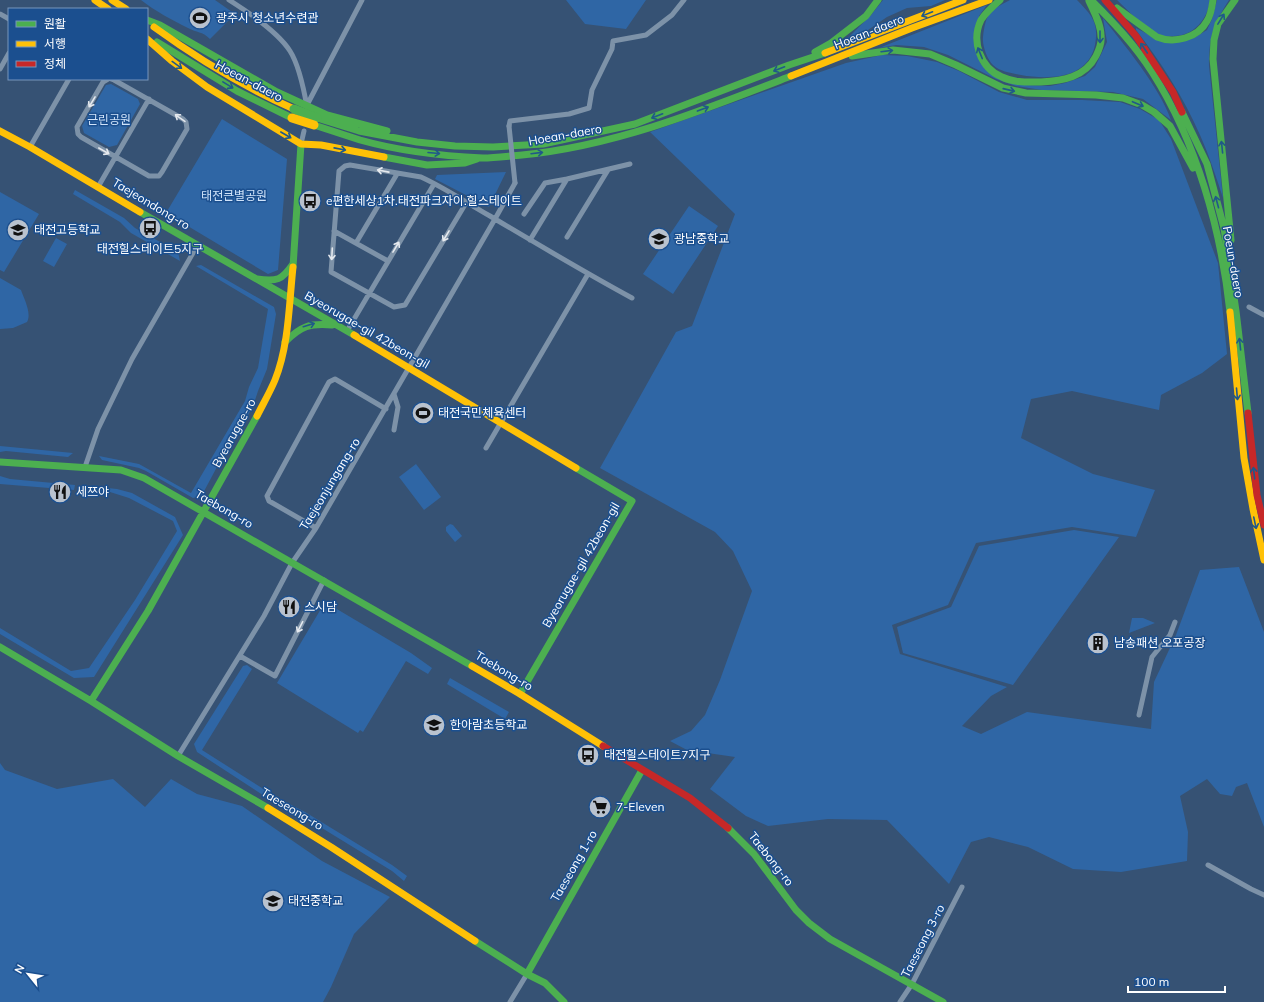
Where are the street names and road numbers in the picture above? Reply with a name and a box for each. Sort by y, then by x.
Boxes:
street label: Hoean-daero [832,11,906,52]
street label: Hoean-daero [213,57,286,105]
street label: Hoean-daero [527,121,603,148]
street label: Taejeondong-ro [110,175,193,233]
street label: Poeun-daero [1220,225,1247,299]
street label: Byeorugae-gil 42beon-gil [302,288,432,372]
street label: Byeorugae-ro [208,396,259,470]
street label: Taejeonjungang-ro [296,435,363,533]
street label: Taebong-ro [193,486,256,531]
street label: Byeorugae-gil 42beon-gil [539,500,623,630]
street label: Taebong-ro [473,647,536,694]
street label: Taeseong-ro [258,784,326,833]
street label: Taeseong 1-ro [547,827,600,904]
street label: Taebong-ro [746,829,797,889]
street label: Taeseong 3-ro [898,901,948,980]

